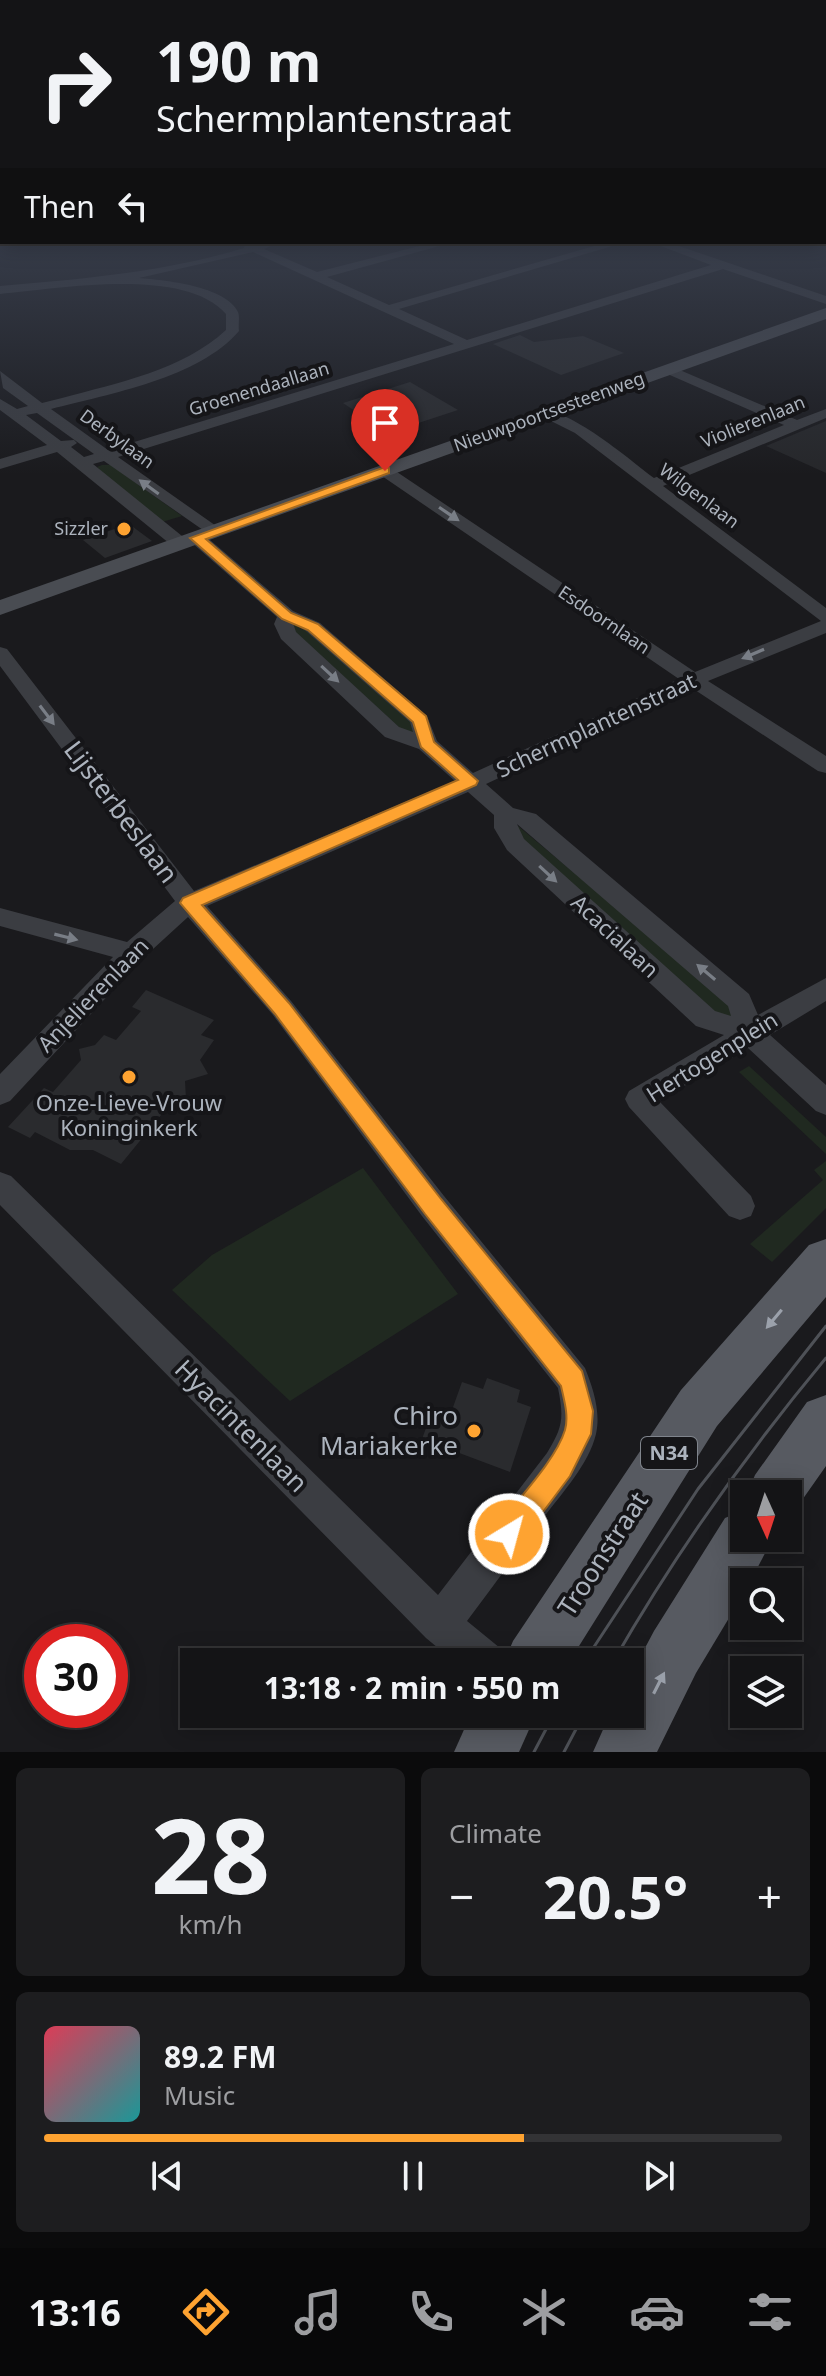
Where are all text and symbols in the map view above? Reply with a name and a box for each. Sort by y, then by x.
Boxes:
text: 190 m [156,22,321,98]
icon: right [24,32,128,136]
text: Schermplantenstraat [156,94,511,143]
icon: left [111,184,155,228]
text: Then [24,186,95,227]
street label: Groenendaallaan [186,355,332,421]
street label: Nieuwpoortsesteenweg [450,365,647,457]
pin [351,389,419,471]
street label: Violierenlaan [697,389,808,453]
icon: arrive [363,401,407,445]
street label: Derbylaan [76,403,160,473]
street label: Wilgenlaan [655,457,744,533]
one-way arrow [139,480,160,495]
one-way arrow [439,506,460,521]
place label: Sizzler [54,516,109,540]
marker: Sizzler [115,520,133,538]
street label: Esdoornlaan [554,580,655,659]
one-way arrow [742,648,765,661]
one-way arrow [320,665,339,683]
street label: Schermplantenstraat [491,665,700,784]
one-way arrow [39,705,55,725]
street label: Lijsterbeslaan [56,733,187,890]
one-way arrow [538,865,557,883]
street label: Acacialaan [565,887,666,984]
street label: Anjelierenlaan [30,931,155,1058]
one-way arrow [53,931,78,943]
one-way arrow [696,964,716,981]
street label: Hertogenplein [640,1004,783,1108]
marker: Onze-Lieve-Vrouw Koninginkerk [120,1068,138,1086]
place label: Onze-Lieve-Vrouw Koninginkerk [36,1087,223,1142]
one-way arrow [766,1309,783,1329]
street label: Hyacintenlaan [167,1351,316,1500]
place label: Chiro Mariakerke [320,1397,458,1463]
marker: Chiro Mariakerke [465,1422,483,1440]
road number: N34 [641,1437,697,1469]
north arrow [730,1480,802,1552]
map controls [730,1480,802,1728]
street label: Troonstraat [549,1484,656,1623]
position arrow [467,1492,551,1576]
button: search [730,1568,802,1640]
speed limit sign: 30 [24,1624,128,1728]
button: layers [730,1656,802,1728]
text: 13:18 · 2 min · 550 m [264,1667,560,1708]
one-way arrow [653,1671,666,1694]
text: 28 [151,1783,270,1924]
text: Climate [449,1815,542,1851]
text: 20.5° [543,1855,688,1937]
text: − [449,1866,474,1926]
text: + [757,1866,782,1926]
text: km/h [179,1906,242,1942]
text: 89.2 FM [164,2036,276,2077]
text: Music [164,2077,235,2113]
icon: previous [145,2154,189,2198]
icon: pause [391,2154,435,2198]
icon: next [637,2154,681,2198]
icon: directions [178,2284,234,2340]
icon: music [290,2284,346,2340]
icon: phone [403,2284,459,2340]
icon: climate [516,2284,572,2340]
icon: car [629,2284,685,2340]
icon: filters [742,2284,798,2340]
text: 13:16 [28,2288,121,2337]

